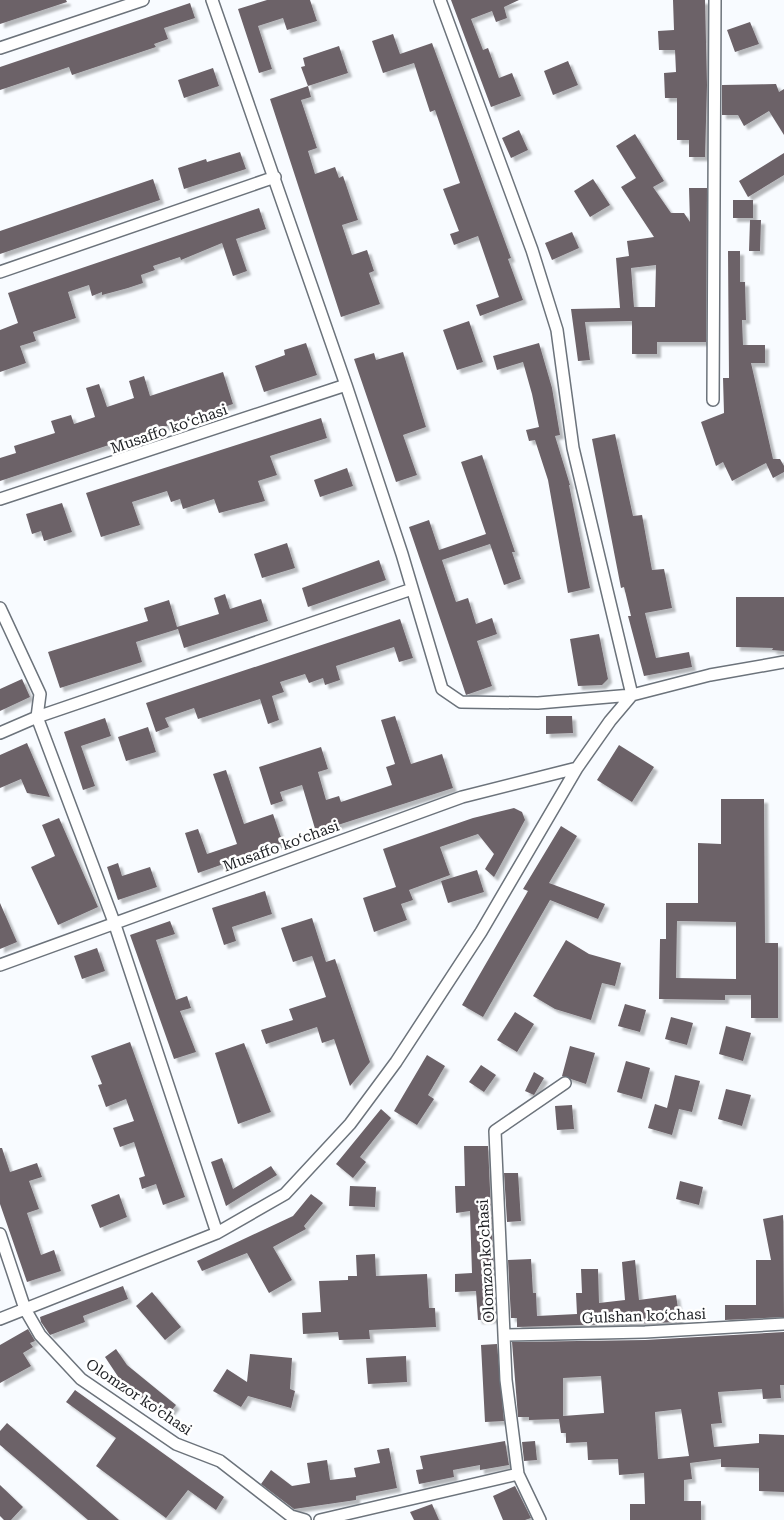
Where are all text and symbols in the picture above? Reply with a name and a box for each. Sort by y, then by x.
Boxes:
street label: Musaffo koʻchasi [108,400,230,457]
street label: Musaffo koʻchasi [220,817,342,875]
street label: Olomzor ko'chasi [474,1198,498,1323]
street label: Gulshan koʻchasi [582,1305,707,1327]
street label: Olomzor ko'chasi [83,1355,196,1439]

